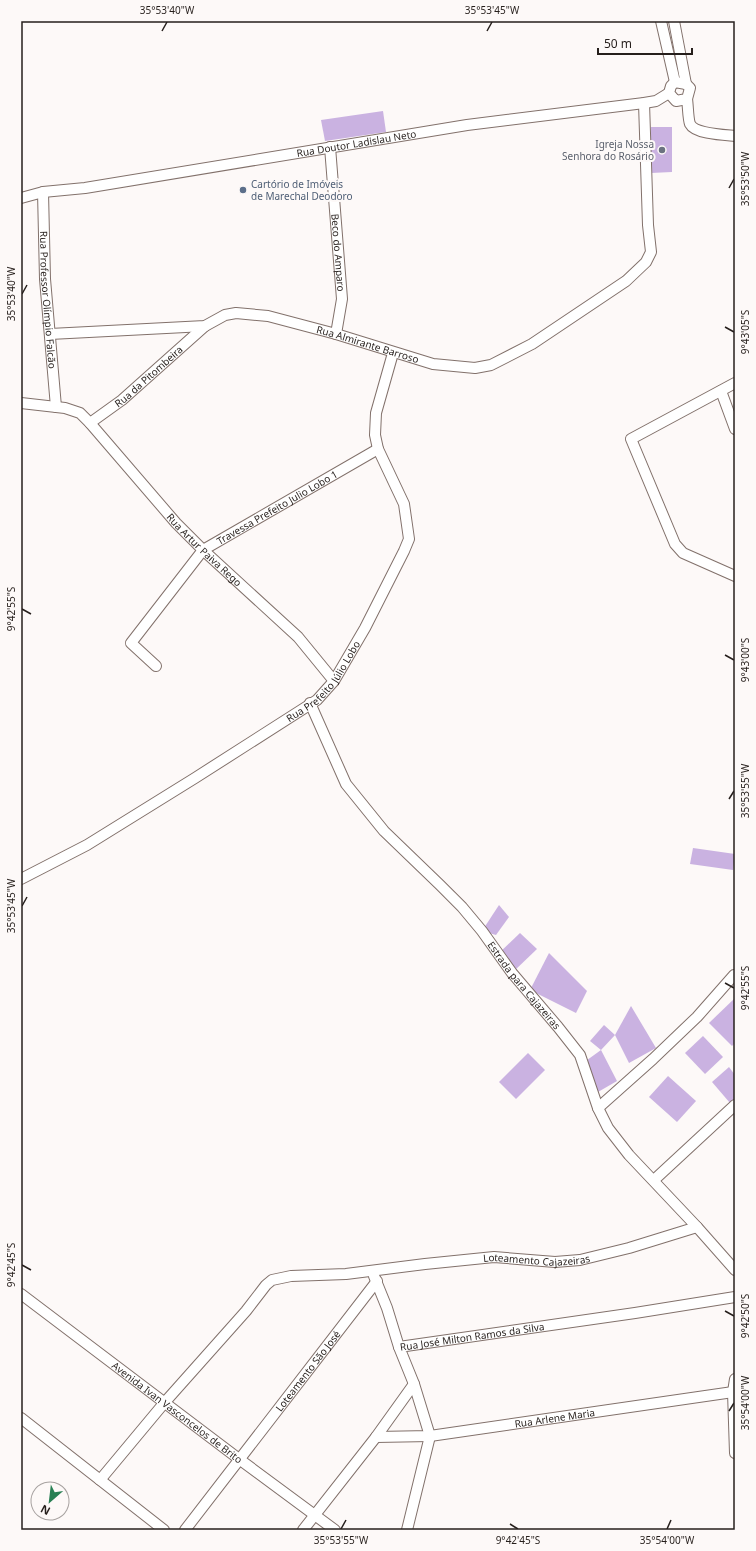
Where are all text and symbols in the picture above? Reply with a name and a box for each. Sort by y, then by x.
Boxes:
text: 35°53'40"W [140,3,195,17]
text: 35°53'45"W [465,3,520,17]
scale bar [598,30,692,56]
text: 50 m [604,35,632,52]
street label: Rua Doutor Ladislau Neto [295,126,417,160]
place label: Igreja Nossa Senhora do Rosário [562,137,654,163]
marker: Igreja Nossa Senhora do Rosário [657,145,667,155]
text: 35°53'50"W [738,151,752,206]
place label: Cartório de Imóveis de Marechal Deodoro [251,177,353,203]
marker: Cartório de Imóveis de Marechal Deodoro [238,185,248,195]
street label: Beco do Amparo [328,213,348,292]
street label: Rua Professor Olímpio Falcão [37,231,60,369]
text: 35°53'40"W [4,266,18,321]
text: 9°43'05"S [738,309,752,354]
street label: Rua Almirante Barroso [315,322,421,366]
street label: Rua da Pitombeira [112,342,186,410]
street label: Travessa Prefeito Julio Lobo 1 [214,467,340,548]
street label: Rua Artur Paiva Rego [164,510,245,589]
text: 9°42'55"S [4,586,18,631]
text: 9°43'00"S [738,637,752,682]
street label: Rua Prefeito Júlio Lobo [283,638,363,725]
text: 35°53'55"W [738,763,752,818]
text: 35°53'45"W [4,878,18,933]
street label: Estrada para Cajazeiras [484,938,564,1032]
text: 9°42'55"S [738,965,752,1010]
text: 9°42'45"S [4,1242,18,1287]
street label: Loteamento Cajazeiras [482,1250,591,1269]
text: 9°42'50"S [738,1293,752,1338]
street label: Rua José Milton Ramos da Silva [399,1319,545,1354]
street label: Loteamento São José [272,1327,344,1414]
street label: Avenida Ivan Vasconcelos de Brito [109,1358,245,1466]
text: 35°54'00"W [738,1375,752,1430]
street label: Rua Arlene Maria [514,1405,596,1431]
north arrow [30,1481,70,1521]
text: N [38,1502,53,1519]
text: 35°53'55"W [314,1533,369,1547]
text: 9°42'45"S [496,1533,541,1547]
text: 35°54'00"W [640,1533,695,1547]

